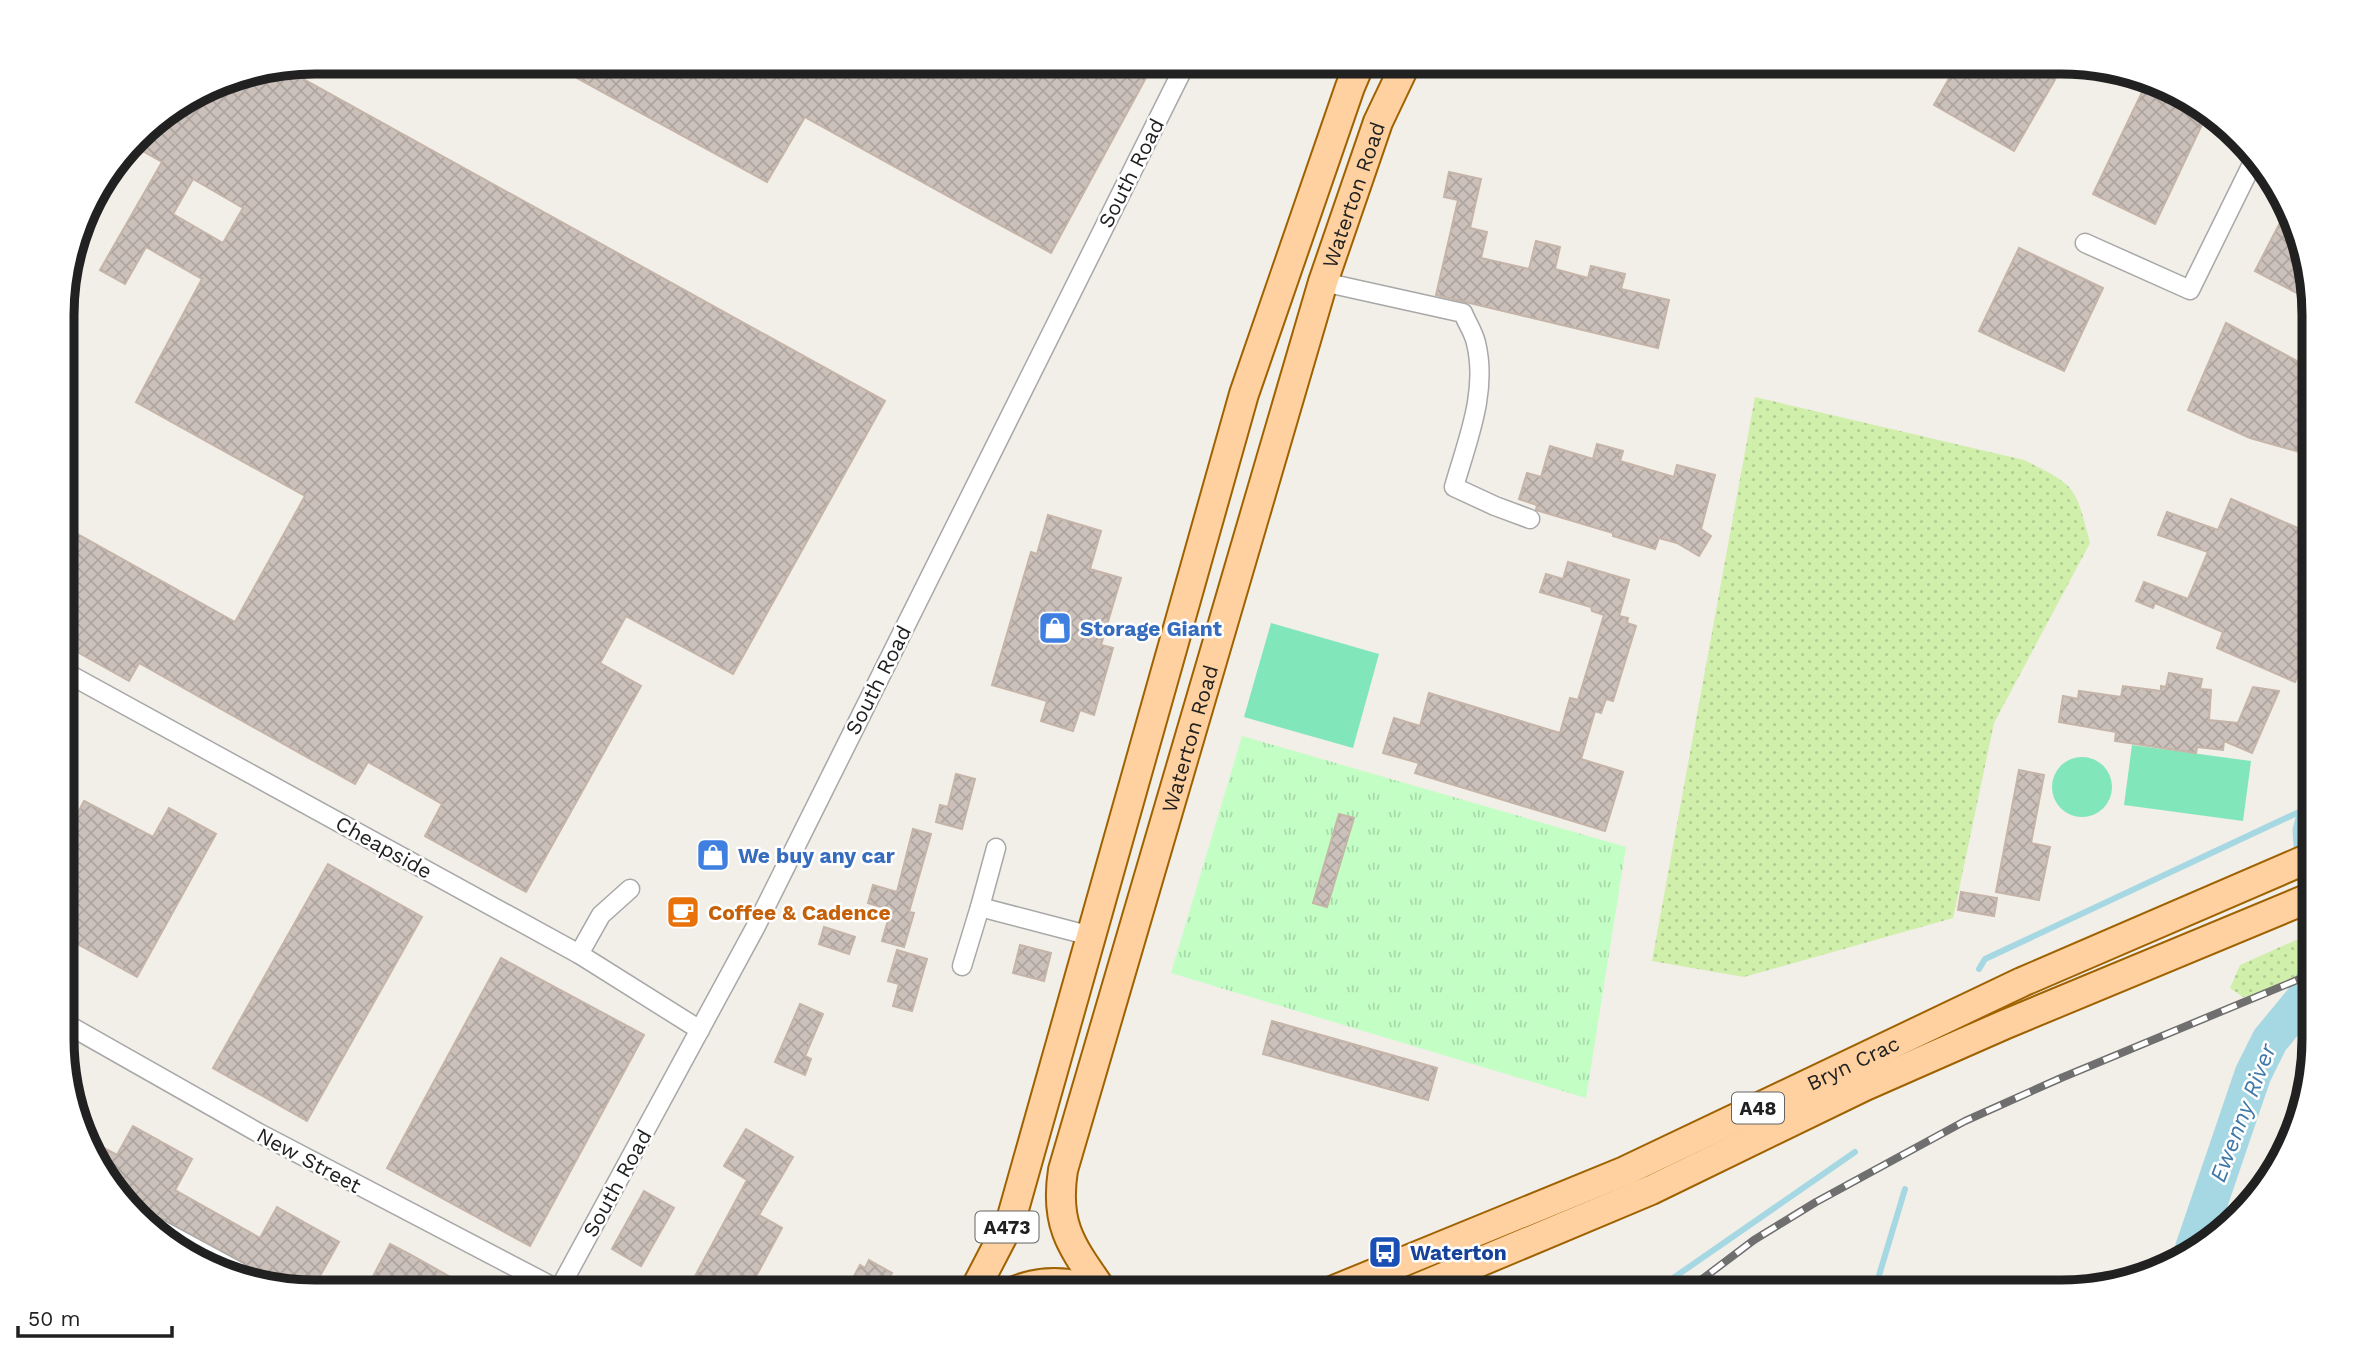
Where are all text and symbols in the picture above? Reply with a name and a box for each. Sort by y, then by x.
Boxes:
street label: South Road [1093,114,1169,232]
street label: Waterton Road [1316,118,1390,271]
shop icon: Storage Giant [1036,609,1074,647]
place label: Storage Giant [1080,616,1222,641]
street label: South Road [840,621,916,739]
street label: Waterton Road [1156,662,1223,815]
street label: Cheapside [331,810,437,884]
shop icon: We buy any car [694,836,732,874]
place label: We buy any car [738,843,895,868]
cafe icon: Coffee & Cadence [664,893,702,931]
place label: Coffee & Cadence [708,900,891,925]
street label: Bryn Crac [1802,1030,1903,1095]
water label: Ewenny River [2204,1039,2282,1186]
road number: A48 [1732,1092,1784,1124]
street label: New Street [253,1122,366,1198]
street label: South Road [577,1125,657,1241]
road number: A473 [976,1212,1038,1242]
bus stop icon: Waterton [1366,1233,1404,1271]
place label: Waterton [1410,1240,1507,1265]
scale bar [18,1294,172,1338]
text: 50 m [28,1306,80,1331]

